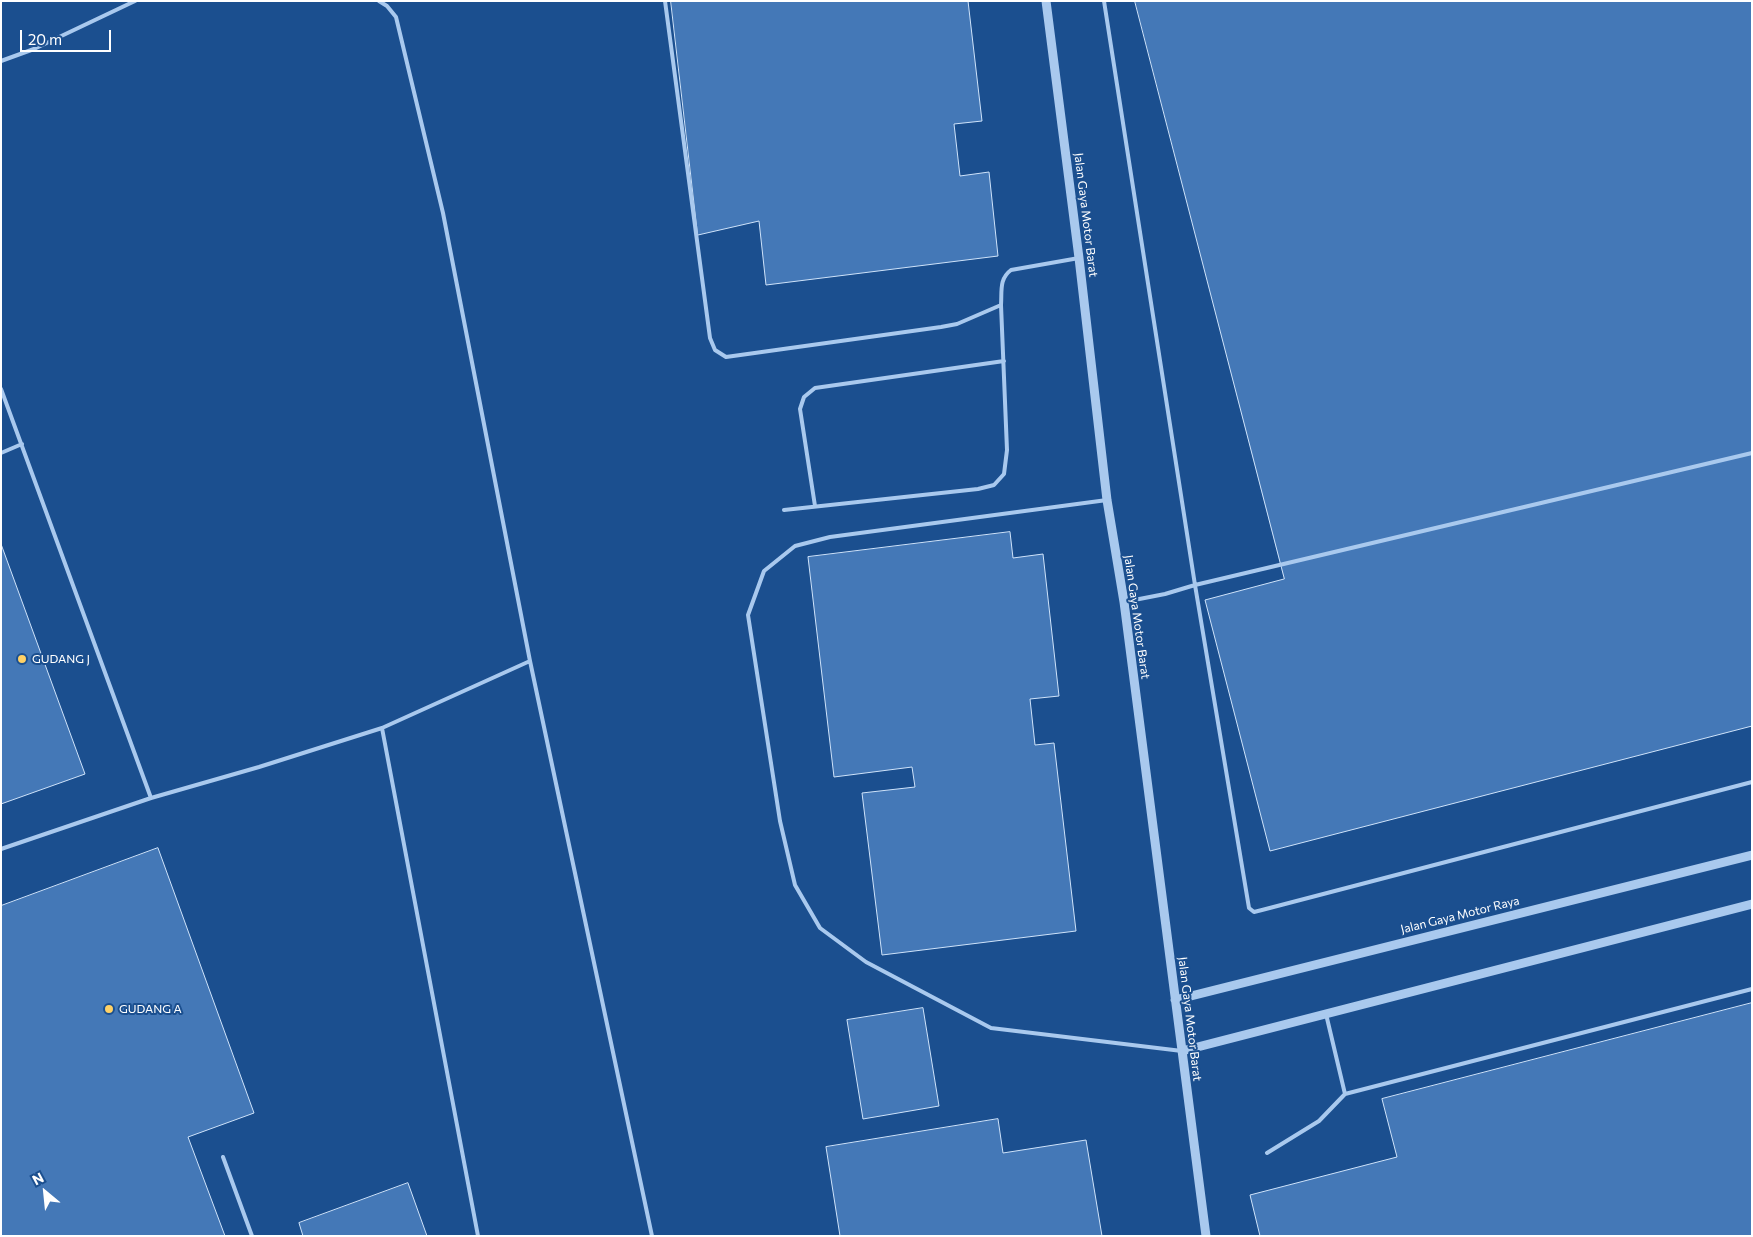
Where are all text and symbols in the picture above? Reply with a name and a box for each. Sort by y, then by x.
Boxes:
scale bar [22,20,114,52]
text: 20 m [28,30,62,48]
street label: Jalan Gaya Motor Barat [1071,152,1101,278]
street label: Jalan Gaya Motor Barat [1121,554,1153,680]
place label: GUDANG J [32,652,90,666]
marker: GUDANG J [16,653,28,665]
street label: Jalan Gaya Motor Raya [1399,893,1521,937]
street label: Jalan Gaya Motor Barat [1175,956,1205,1082]
place label: GUDANG A [119,1002,182,1016]
marker: GUDANG A [103,1003,115,1015]
north arrow [20,1167,70,1217]
text: N [29,1168,46,1188]

